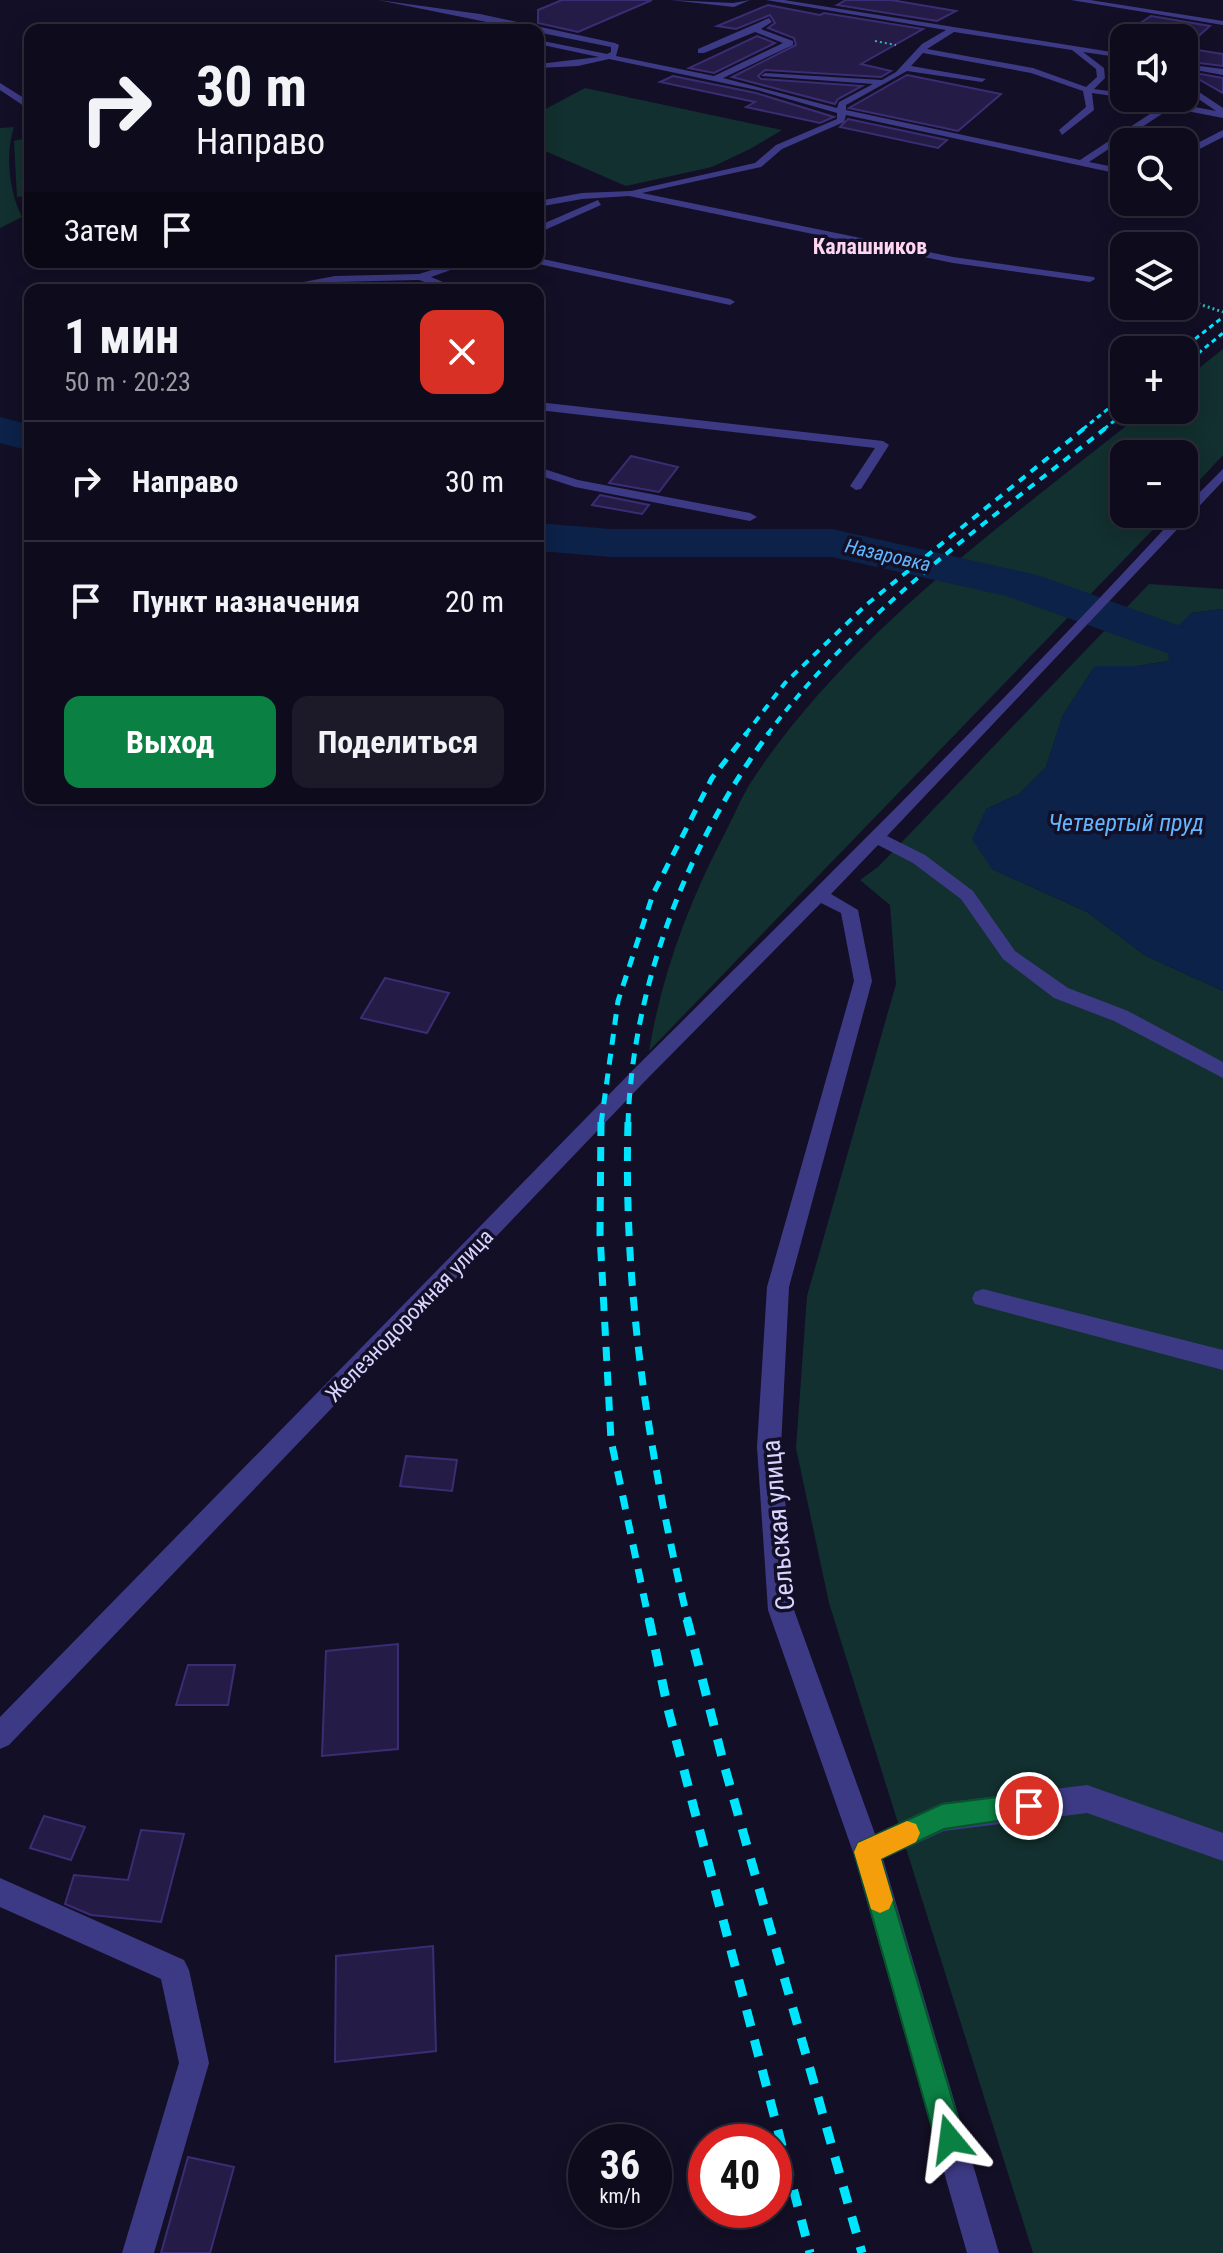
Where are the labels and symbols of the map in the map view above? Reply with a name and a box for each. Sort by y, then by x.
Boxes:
district label: Калашников [813,234,927,259]
water label: Назаровка [843,534,933,576]
water label: Четвертый пруд [1048,809,1204,837]
street label: Железнодорожная улица [320,1224,498,1407]
street label: Сельская улица [756,1439,800,1611]
pin [995,1772,1063,1840]
position arrow [908,2097,992,2181]
speed limit sign: 40 [688,2124,792,2228]

